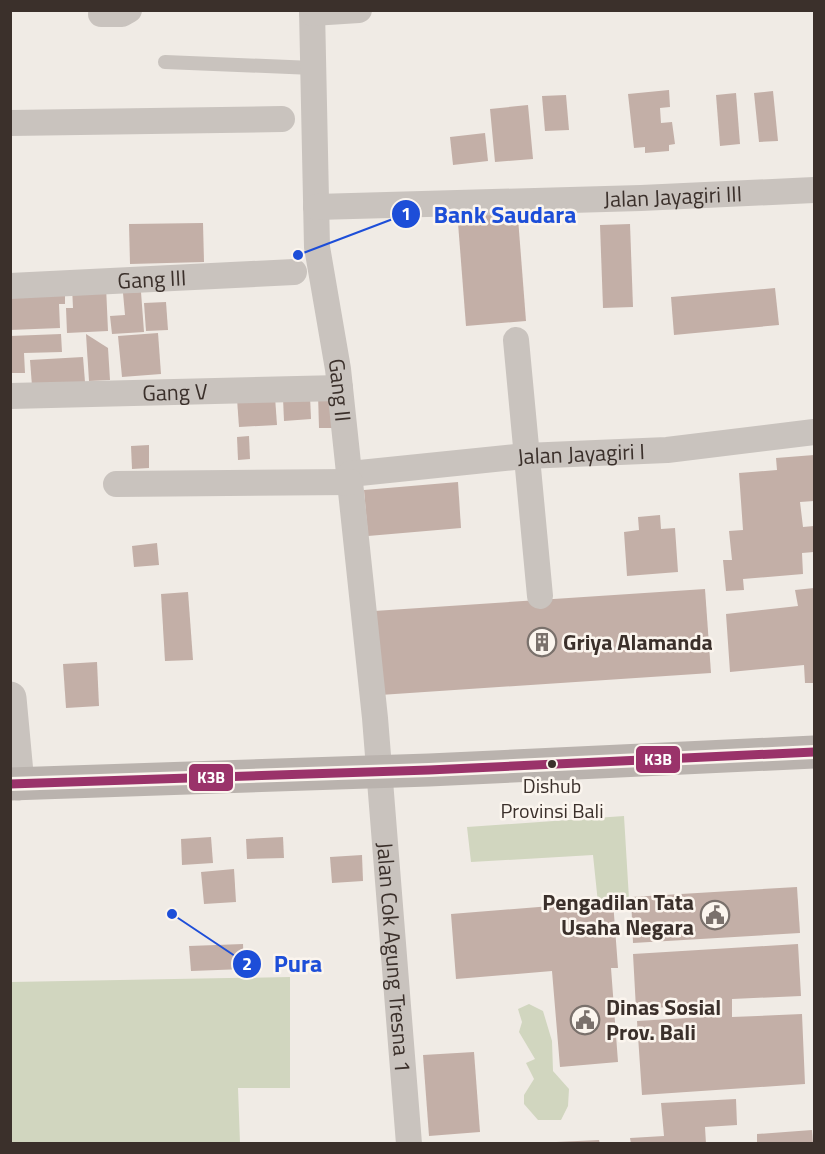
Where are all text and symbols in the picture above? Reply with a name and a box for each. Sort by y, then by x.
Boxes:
street label: Jalan Jayagiri III [603,176,743,216]
callout: Bank Saudara [391,193,588,235]
text: Bank Saudara [433,196,577,232]
text: 1 [401,200,411,227]
street label: Gang III [117,260,187,298]
street label: Gang II [319,356,360,423]
street label: Gang V [142,374,208,410]
street label: Jalan Jayagiri I [515,434,646,474]
place label: Griya Alamanda [563,625,713,659]
building icon: Griya Alamanda [526,626,558,658]
line badge: K3B [635,745,681,774]
text: K3B [644,747,672,771]
marker: Dishub Provinsi Bali [546,758,558,770]
line badge: K3B [188,763,234,792]
text: K3B [197,765,225,789]
place label: Dishub Provinsi Bali [500,770,604,826]
street label: Jalan Cok Agung Tresna 1 [368,841,420,1074]
place label: Pengadilan Tata Usaha Negara [542,885,694,944]
public building icon: Pengadilan Tata Usaha Negara [699,899,731,931]
callout: Pura [232,943,335,985]
text: Pura [274,945,322,981]
text: 2 [242,950,252,977]
place label: Dinas Sosial Prov. Bali [606,990,721,1049]
public building icon: Dinas Sosial Prov. Bali [569,1004,601,1036]

